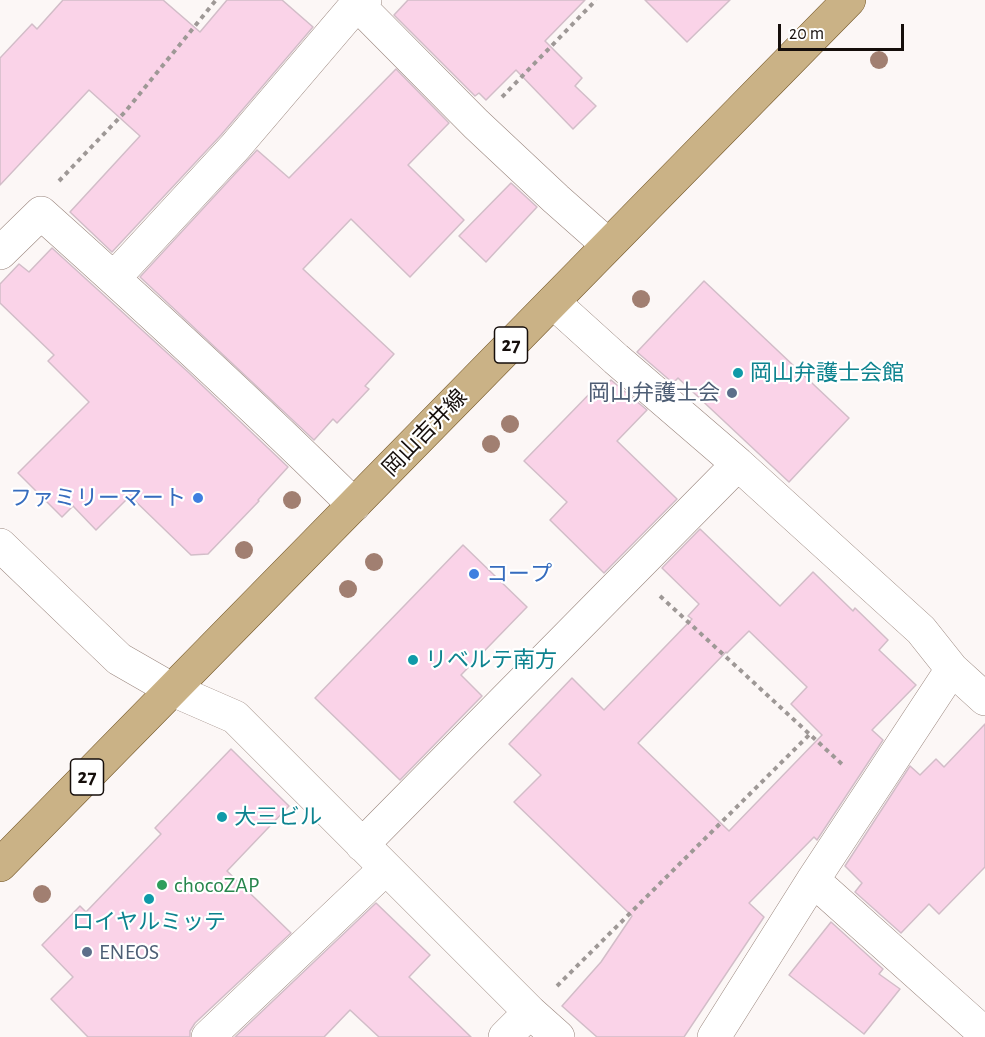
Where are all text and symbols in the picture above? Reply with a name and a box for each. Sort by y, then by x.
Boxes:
scale bar [781,12,907,50]
text: 20 m [789,25,824,43]
road number: 27 [494,327,528,363]
place label: 岡山弁護士会館 [750,360,904,386]
marker: 岡山弁護士会館 [731,366,745,380]
place label: 岡山弁護士会 [588,380,720,406]
street label: 岡山吉井線 [377,384,473,482]
marker: 岡山弁護士会 [725,386,739,400]
place label: ファミリーマート [10,485,186,511]
marker: ファミリーマート [191,491,205,505]
place label: コープ [486,561,552,587]
marker: コープ [467,567,481,581]
place label: リベルテ南方 [425,647,557,673]
marker: リベルテ南方 [406,653,420,667]
road number: 27 [70,759,104,795]
place label: 大三ビル [234,804,322,830]
marker: 大三ビル [215,810,229,824]
place label: chocoZAP [174,872,259,898]
marker: chocoZAP [155,878,169,892]
marker: ロイヤルミッテ [142,892,156,906]
place label: ロイヤルミッテ [72,909,226,935]
place label: ENEOS [99,939,159,965]
marker: ENEOS [80,945,94,959]

